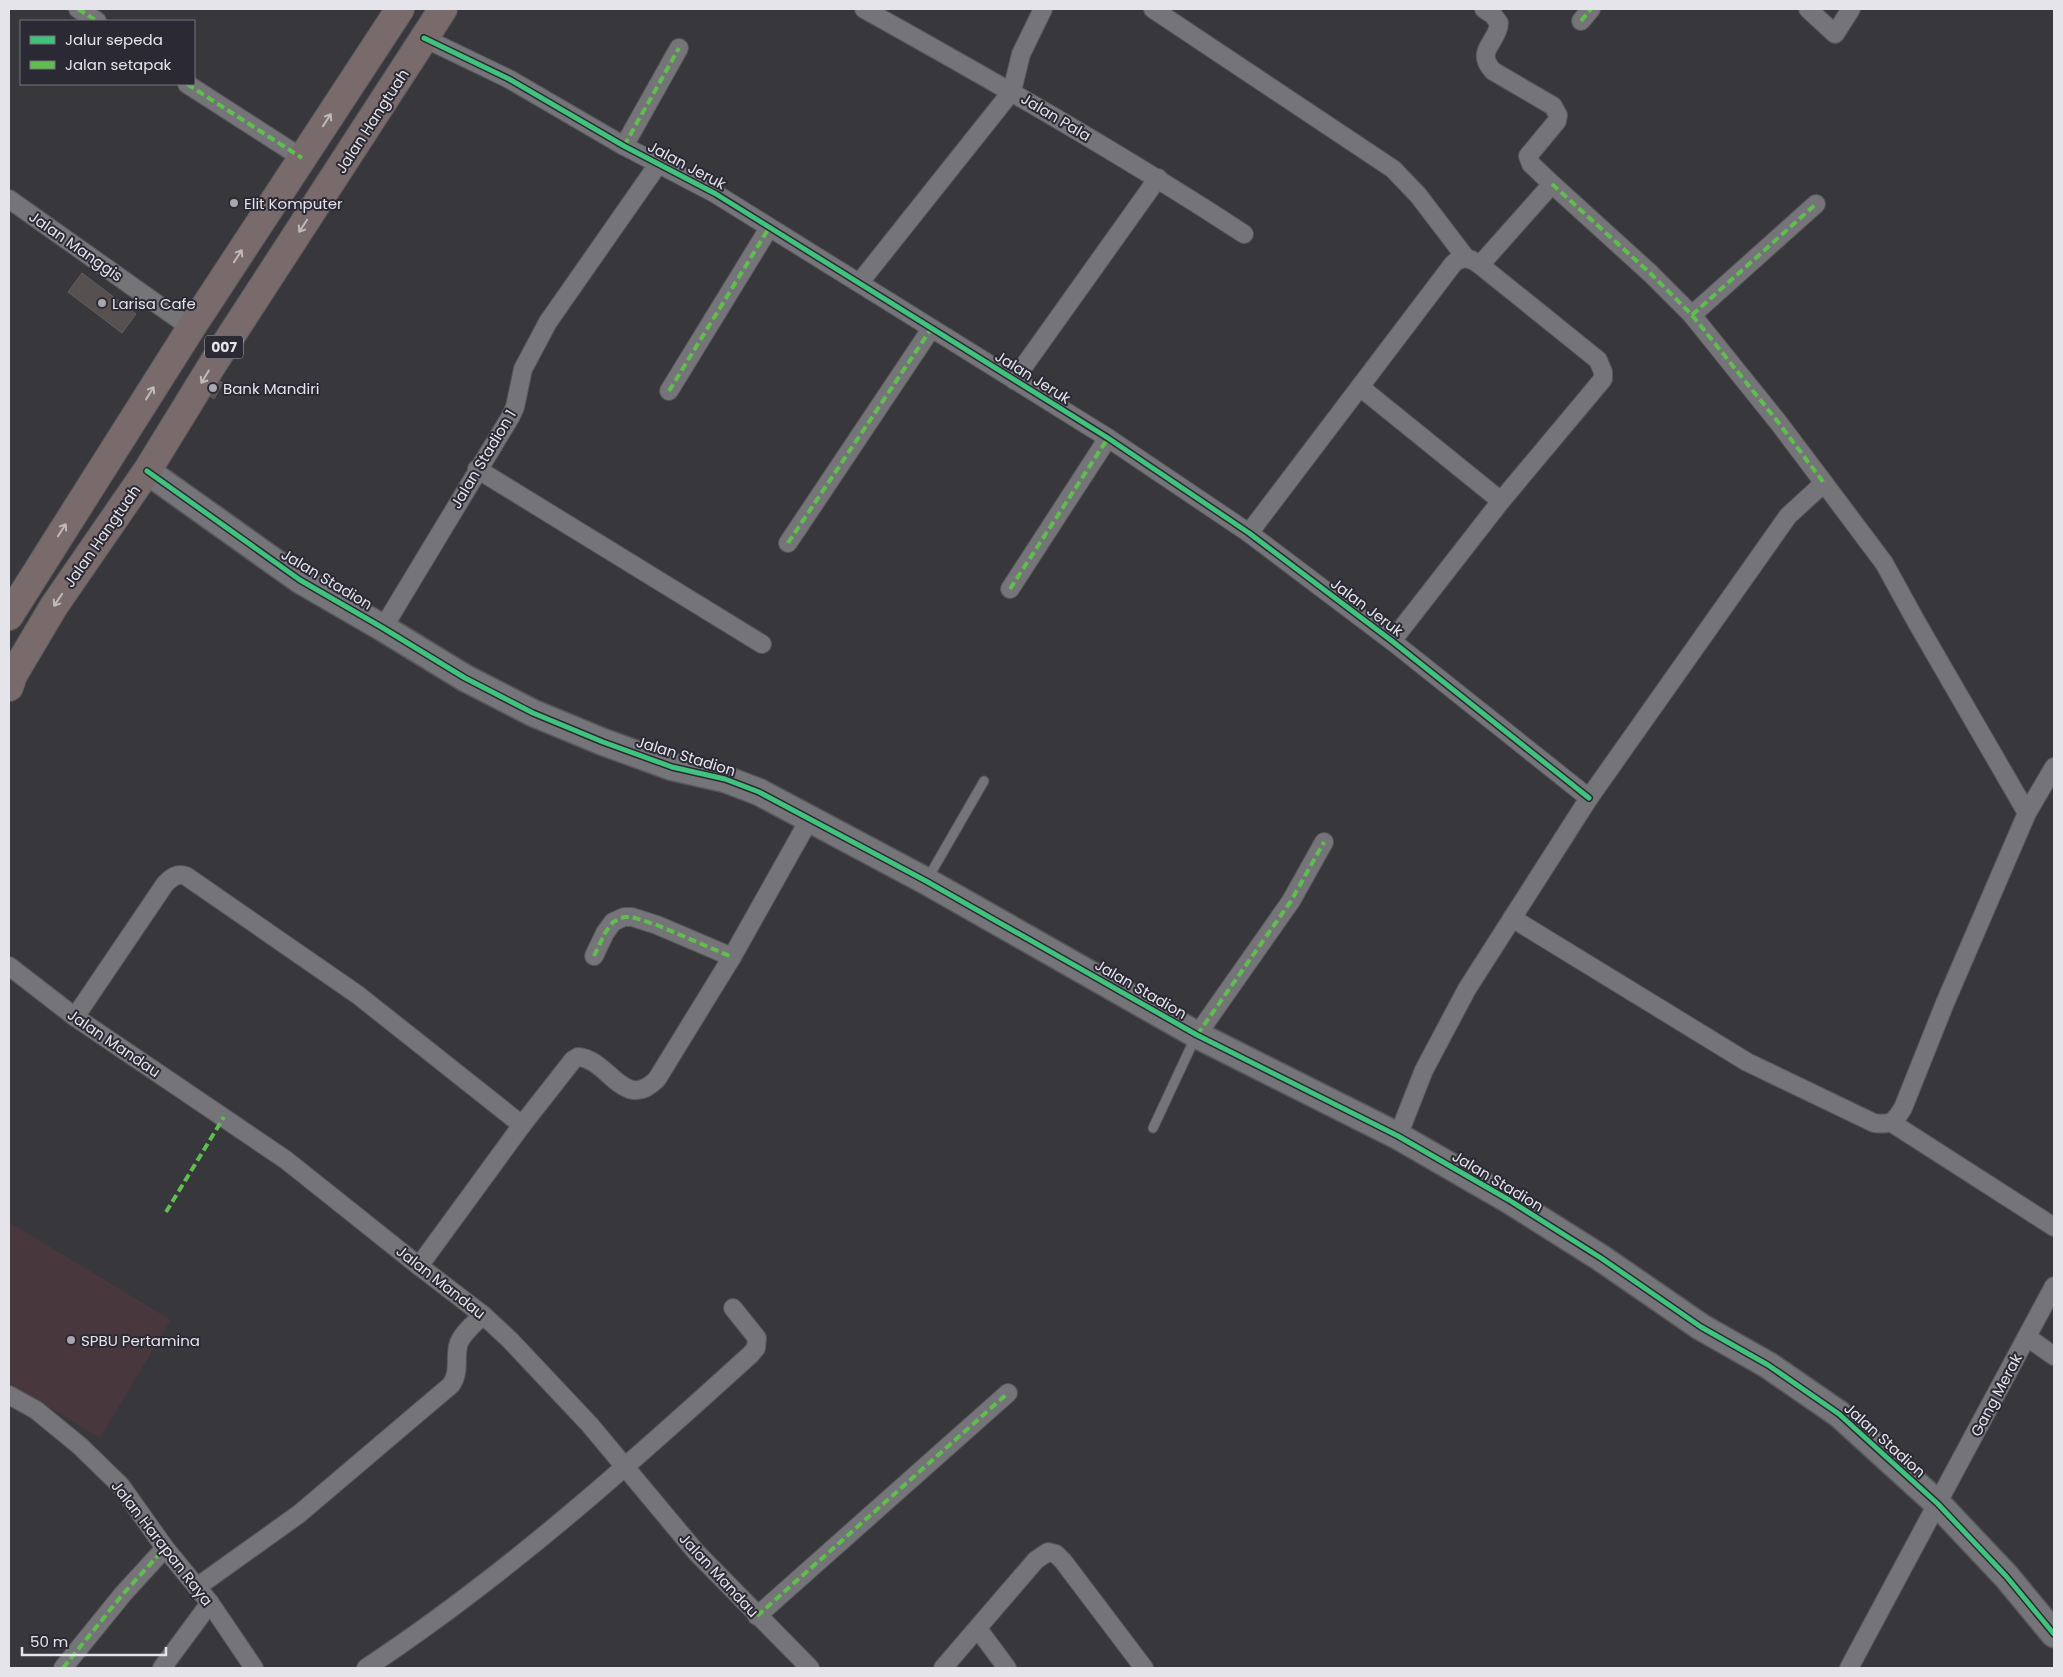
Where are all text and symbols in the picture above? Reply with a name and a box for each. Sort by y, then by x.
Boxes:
legend [20,20,195,85]
text: Jalur sepeda [65,29,163,50]
text: Jalan setapak [65,54,172,75]
street label: Jalan Hangtuah [330,65,414,177]
street label: Jalan Pala [1017,88,1095,146]
one-way arrow [322,114,332,128]
street label: Jalan Jeruk [644,136,730,195]
place label: Elit Komputer [244,193,343,214]
marker: Elit Komputer [228,197,240,209]
street label: Jalan Manggis [25,206,127,286]
one-way arrow [298,219,308,233]
one-way arrow [233,250,243,264]
place label: Larisa Cafe [112,293,196,314]
marker: Larisa Cafe [96,297,108,309]
road number: 007 [205,336,243,358]
street label: Jalan Jeruk [991,345,1075,409]
one-way arrow [199,369,209,383]
place label: Bank Mandiri [223,378,319,399]
marker: Bank Mandiri [207,382,219,394]
one-way arrow [144,386,155,400]
street label: Jalan Stadion 1 [445,406,521,512]
street label: Jalan Hangtuah [59,481,145,591]
one-way arrow [57,523,68,537]
street label: Jalan Stadion [277,543,377,615]
street label: Jalan Jeruk [1326,573,1408,641]
one-way arrow [53,593,63,607]
street label: Jalan Stadion [634,731,738,781]
street label: Jalan Stadion [1091,954,1191,1024]
street label: Jalan Mandau [63,1004,165,1082]
street label: Jalan Stadion [1448,1145,1548,1217]
street label: Jalan Mandau [392,1240,490,1324]
place label: SPBU Pertamina [81,1330,200,1351]
marker: SPBU Pertamina [65,1334,77,1346]
street label: Gang Merak [1965,1350,2027,1440]
street label: Jalan Stadion [1840,1398,1930,1482]
street label: Jalan Harapan Raya [106,1476,218,1610]
street label: Jalan Mandau [674,1528,764,1622]
scale bar [22,1624,166,1656]
text: 50 m [30,1631,68,1652]

